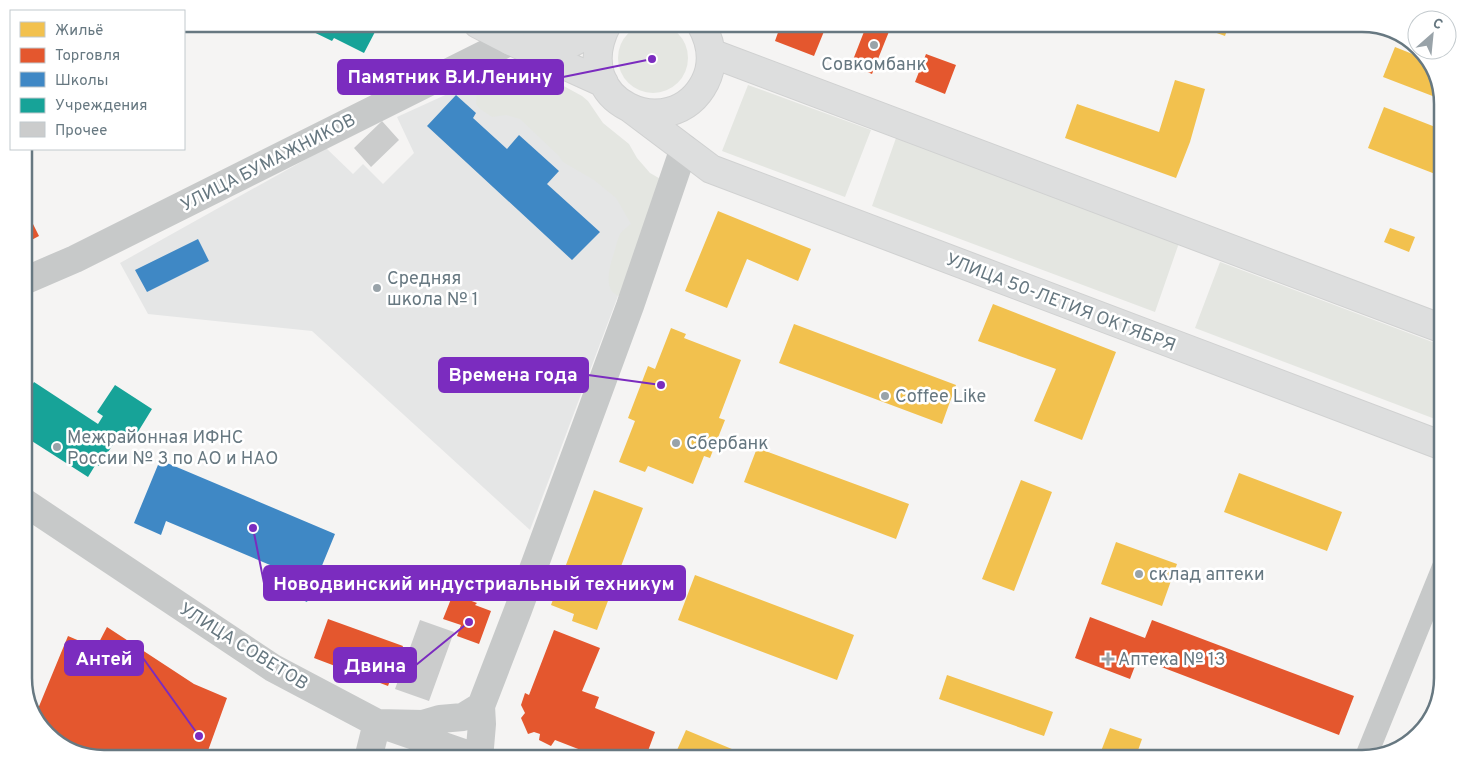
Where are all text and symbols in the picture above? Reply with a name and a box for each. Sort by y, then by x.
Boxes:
legend [10,10,185,150]
north arrow [1407,10,1457,60]
text: С [1429,15,1445,34]
text: Жильё [55,22,103,41]
marker: Совкомбанк [868,39,880,51]
text: Торговля [55,47,120,66]
place label: Совкомбанк [821,54,927,77]
callout: Памятник В.И.Ленину [338,60,563,94]
text: Памятник В.И.Ленину [347,66,553,90]
text: Школы [55,72,109,91]
text: Учреждения [55,97,147,116]
street label: УЛИЦА БУМАЖНИКОВ [177,109,360,217]
text: Прочее [55,122,107,141]
street label: УЛИЦА 50-ЛЕТИЯ ОКТЯБРЯ [942,249,1179,358]
place label: Средняя школа № 1 [387,268,479,312]
marker: Средняя школа № 1 [371,282,383,294]
callout: Времена года [439,358,588,392]
text: Времена года [449,364,577,388]
place label: Coffee Like [895,386,986,409]
marker: Coffee Like [879,390,891,402]
place label: Межрайонная ИФНС России № 3 по АО и НАО [67,427,278,471]
place label: Сбербанк [686,433,769,456]
marker: Сбербанк [670,437,682,449]
marker: Межрайонная ИФНС России № 3 по АО и НАО [51,441,63,453]
place label: склад аптеки [1149,564,1265,587]
callout: Новодвинский индустриальный техникум [264,566,685,600]
marker: склад аптеки [1133,568,1145,580]
text: Новодвинский индустриальный техникум [273,573,675,597]
street label: УЛИЦА СОВЕТОВ [174,598,312,696]
callout: Антей [65,641,143,675]
text: Антей [75,648,133,672]
callout: Двина [334,648,416,682]
place label: Аптека № 13 [1118,649,1226,672]
marker: Аптека № 13 [1102,653,1114,665]
text: Двина [344,655,406,679]

